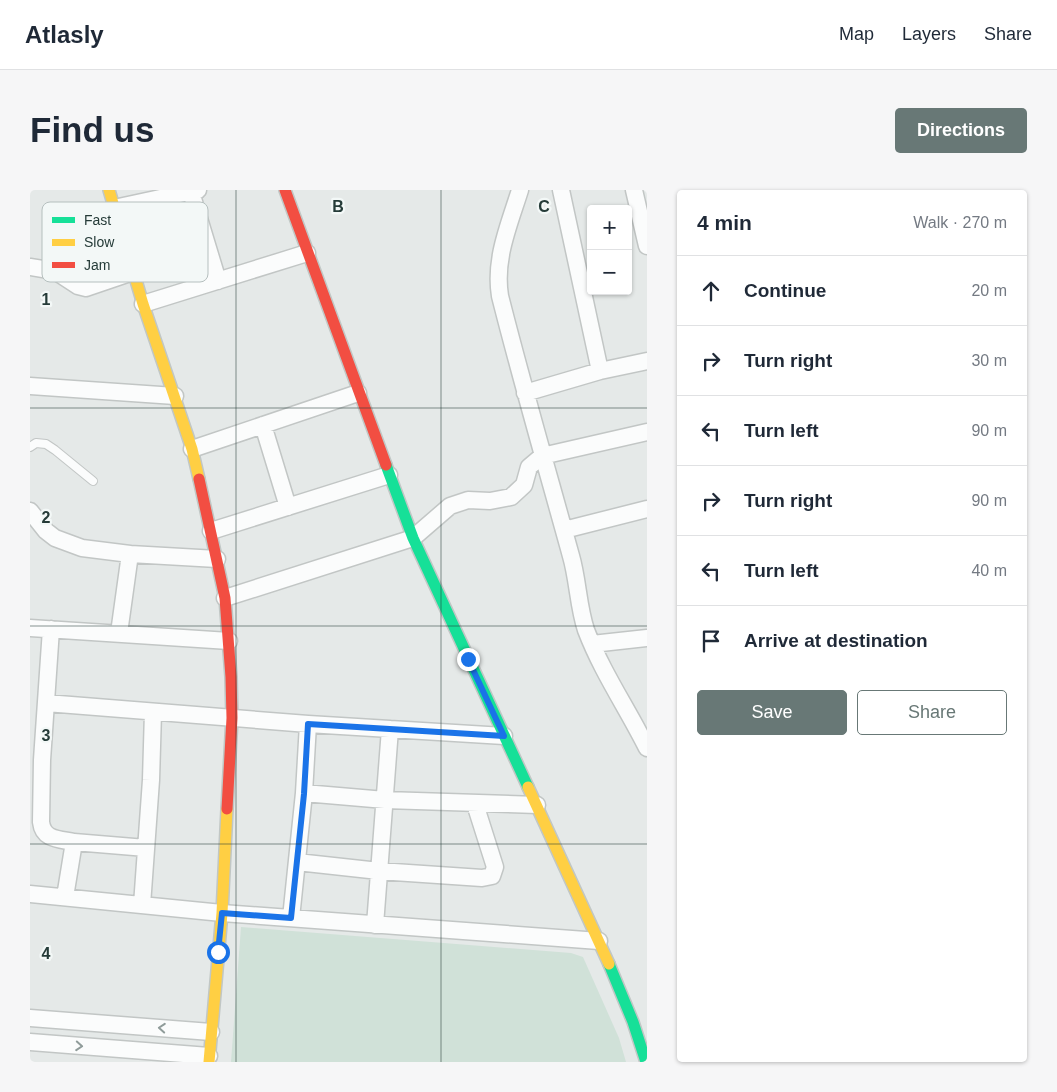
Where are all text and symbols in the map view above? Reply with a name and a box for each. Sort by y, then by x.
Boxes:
text: Atlasly [25,21,104,48]
text: Map [839,24,874,44]
text: Layers [902,24,956,44]
text: Share [984,24,1032,44]
button: Directions [895,108,1027,153]
text: Find us [30,110,154,149]
text: B [332,198,344,215]
text: C [538,198,550,215]
legend [42,202,208,282]
map controls [587,205,632,295]
button: + [587,205,632,250]
text: 4 min [697,211,752,234]
text: Fast [84,212,111,228]
text: Walk · 270 m [913,214,1007,231]
text: Slow [84,234,115,250]
button: − [587,250,632,295]
text: Jam [84,257,110,273]
icon: ahead [697,277,725,305]
text: Continue [744,280,826,301]
text: 20 m [971,282,1007,299]
text: 1 [42,291,51,308]
icon: right [697,347,725,375]
text: Turn right [744,350,832,371]
text: 30 m [971,352,1007,369]
icon: left [697,417,725,445]
text: Turn left [744,420,819,441]
text: 90 m [971,422,1007,439]
icon: right [697,487,725,515]
text: Turn right [744,490,832,511]
text: 90 m [971,492,1007,509]
text: 2 [42,509,51,526]
icon: left [697,557,725,585]
text: Turn left [744,560,819,581]
text: 40 m [971,562,1007,579]
icon: arrive [697,627,725,655]
text: Arrive at destination [744,630,928,651]
route end [457,648,480,671]
button: Save [697,690,847,735]
button: Share [857,690,1007,735]
text: 3 [42,727,51,744]
route start [207,941,230,964]
text: 4 [42,945,51,962]
one-way arrow [158,1023,166,1034]
one-way arrow [75,1041,83,1052]

